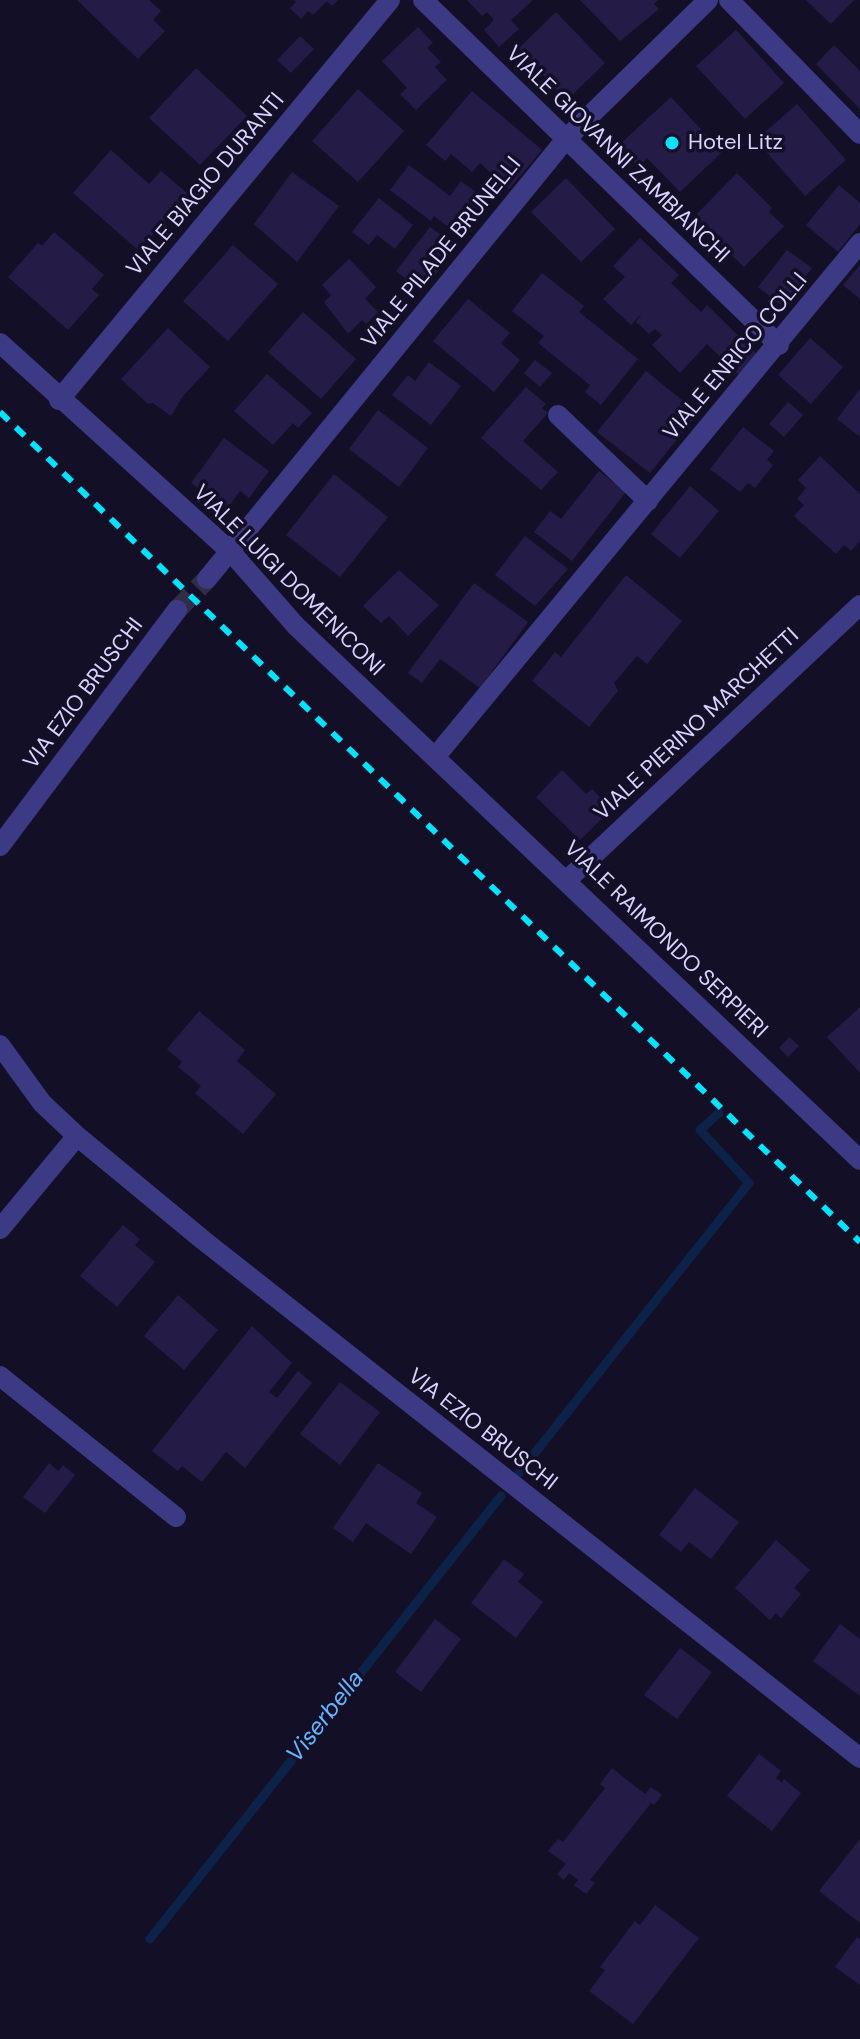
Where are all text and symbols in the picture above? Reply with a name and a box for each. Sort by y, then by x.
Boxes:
street label: VIALE GIOVANNI ZAMBIANCHI [500,41,734,269]
street label: VIALE BIAGIO DURANTI [122,88,290,282]
place label: Hotel Litz [688,130,783,156]
marker: Hotel Litz [663,134,681,152]
street label: VIALE PILADE BRUNELLI [357,152,527,354]
street label: VIALE ENRICO COLLI [658,268,814,446]
street label: VIALE LUIGI DOMENICONI [187,480,389,682]
street label: VIA EZIO BRUSCHI [19,613,149,775]
street label: VIALE PIERINO MARCHETTI [589,623,805,827]
street label: VIALE RAIMONDO SERPIERI [558,836,772,1044]
street label: VIA EZIO BRUSCHI [402,1364,562,1496]
water label: Viserbella [281,1665,371,1769]

